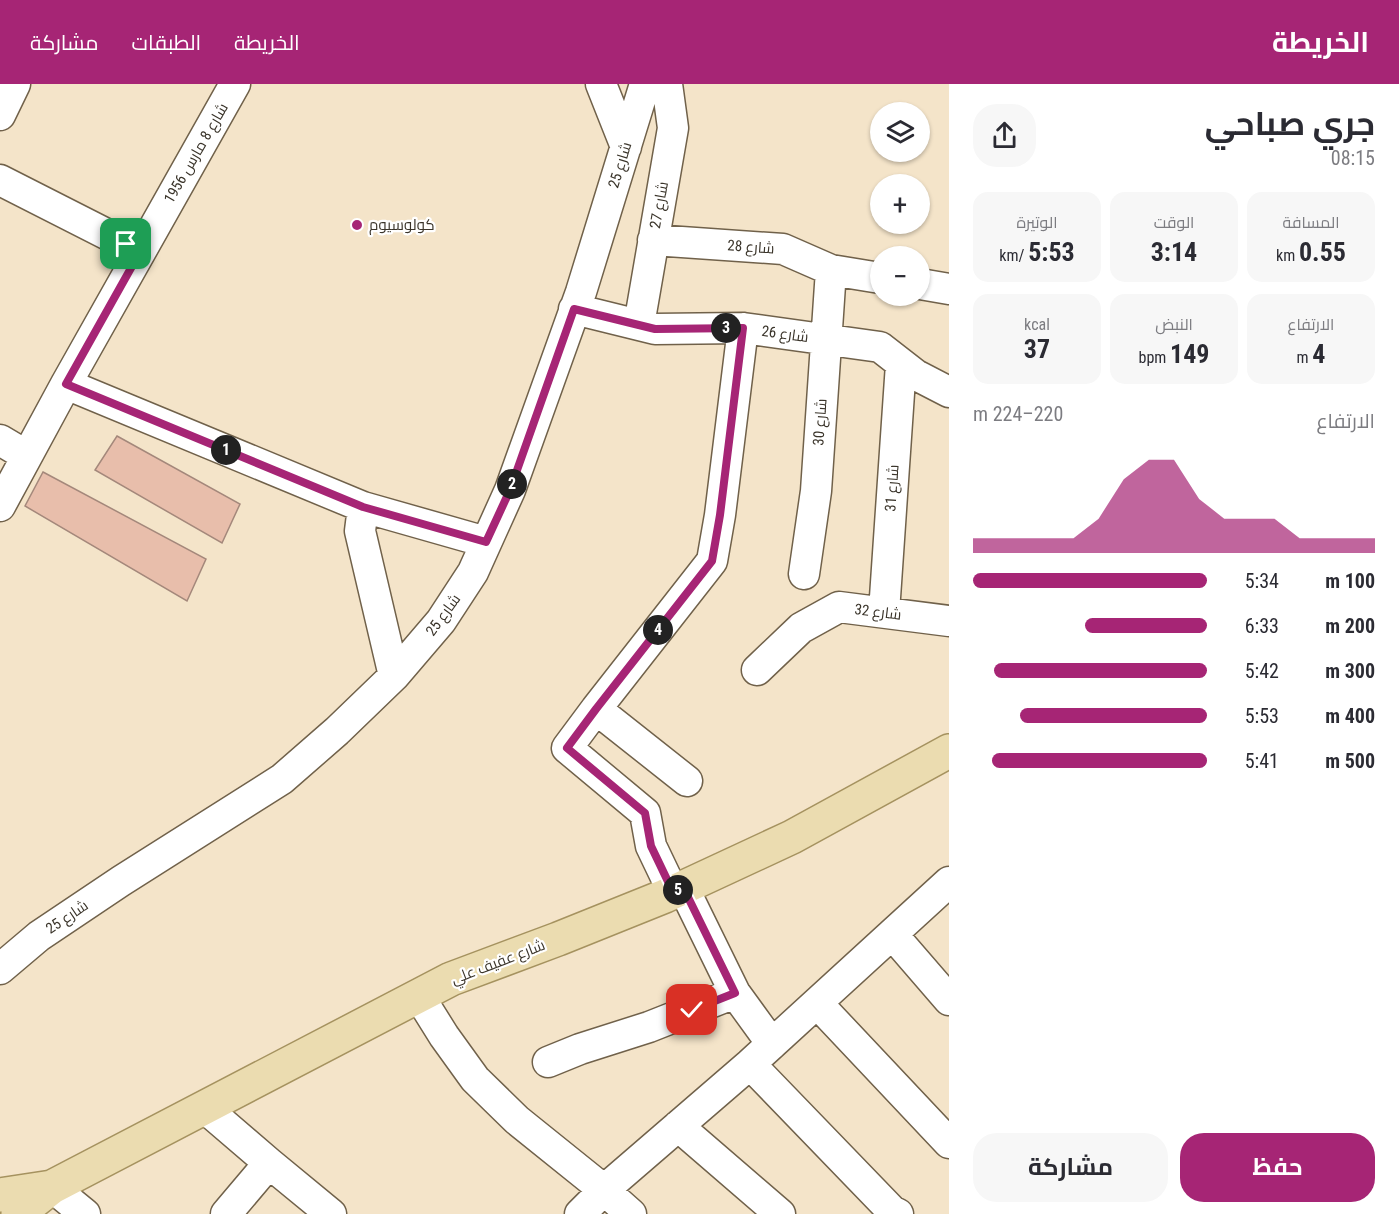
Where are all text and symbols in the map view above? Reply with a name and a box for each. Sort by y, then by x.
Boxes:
text: الخريطة [1272,26,1369,59]
text: مشاركة [30,31,99,55]
text: الطبقات [132,31,201,55]
text: الخريطة [234,31,300,55]
street label: شارع 8 مارس 1956 [160,100,234,207]
map controls [870,102,930,306]
button: layers [870,102,930,162]
button: share [973,104,1036,167]
text: جري صباحي [1205,104,1375,143]
street label: شارع 25 [604,140,637,191]
text: 08:15 [1331,146,1375,170]
button: + [870,174,930,234]
street label: شارع 27 [646,180,674,230]
text: الوتيرة [1016,213,1058,232]
text: الوقت [1154,213,1194,232]
text: المسافة [1283,213,1339,232]
place label: كولوسيوم [369,216,435,235]
pin [100,218,151,269]
marker: كولوسيوم [350,218,364,232]
icon: arrive [109,227,142,260]
street label: شارع 28 [727,236,775,260]
text: 5:53 [1028,237,1075,267]
text: 3:14 [1151,237,1197,267]
text: 0.55 [1299,237,1346,267]
button: − [870,246,930,306]
text: /km [999,246,1028,265]
text: km [1276,246,1299,265]
pin: 3 [711,313,741,343]
text: kcal [1024,315,1050,334]
text: النبض [1155,315,1193,334]
text: الارتفاع [1288,315,1334,334]
text: 3 [722,318,730,337]
street label: شارع 26 [760,322,810,348]
text: 37 [1024,334,1050,364]
text: 149 [1170,339,1209,369]
text: 4 [1312,339,1325,369]
text: bpm [1139,348,1170,367]
text: m [1297,348,1312,367]
street label: شارع 30 [809,398,833,446]
text: 220–224 m [973,402,1063,426]
text: الارتفاع [1316,409,1375,433]
pin: 1 [211,435,241,465]
text: 1 [222,440,230,459]
street label: شارع 31 [881,464,905,512]
pin: 2 [497,469,527,499]
text: 2 [508,474,516,493]
text: 5:34 [1245,569,1279,593]
text: 100 m [1325,569,1375,593]
street label: شارع 25 [422,591,466,641]
street label: شارع 32 [853,600,903,626]
text: 6:33 [1245,614,1279,638]
text: 200 m [1325,614,1375,638]
pin: 4 [643,615,673,645]
text: 4 [654,620,662,639]
text: 5:42 [1245,659,1279,683]
text: 300 m [1325,659,1375,683]
text: 5:53 [1245,704,1279,728]
text: 400 m [1325,704,1375,728]
text: 5:41 [1245,749,1279,773]
text: 500 m [1325,749,1375,773]
pin: 5 [663,875,693,905]
text: 5 [674,880,682,899]
street label: شارع 25 [42,896,93,939]
street label: شارع عفيف علي [448,936,549,991]
pin [666,984,717,1035]
icon: check [675,993,708,1026]
button: مشاركة [973,1133,1168,1202]
button: حفظ [1180,1133,1375,1202]

